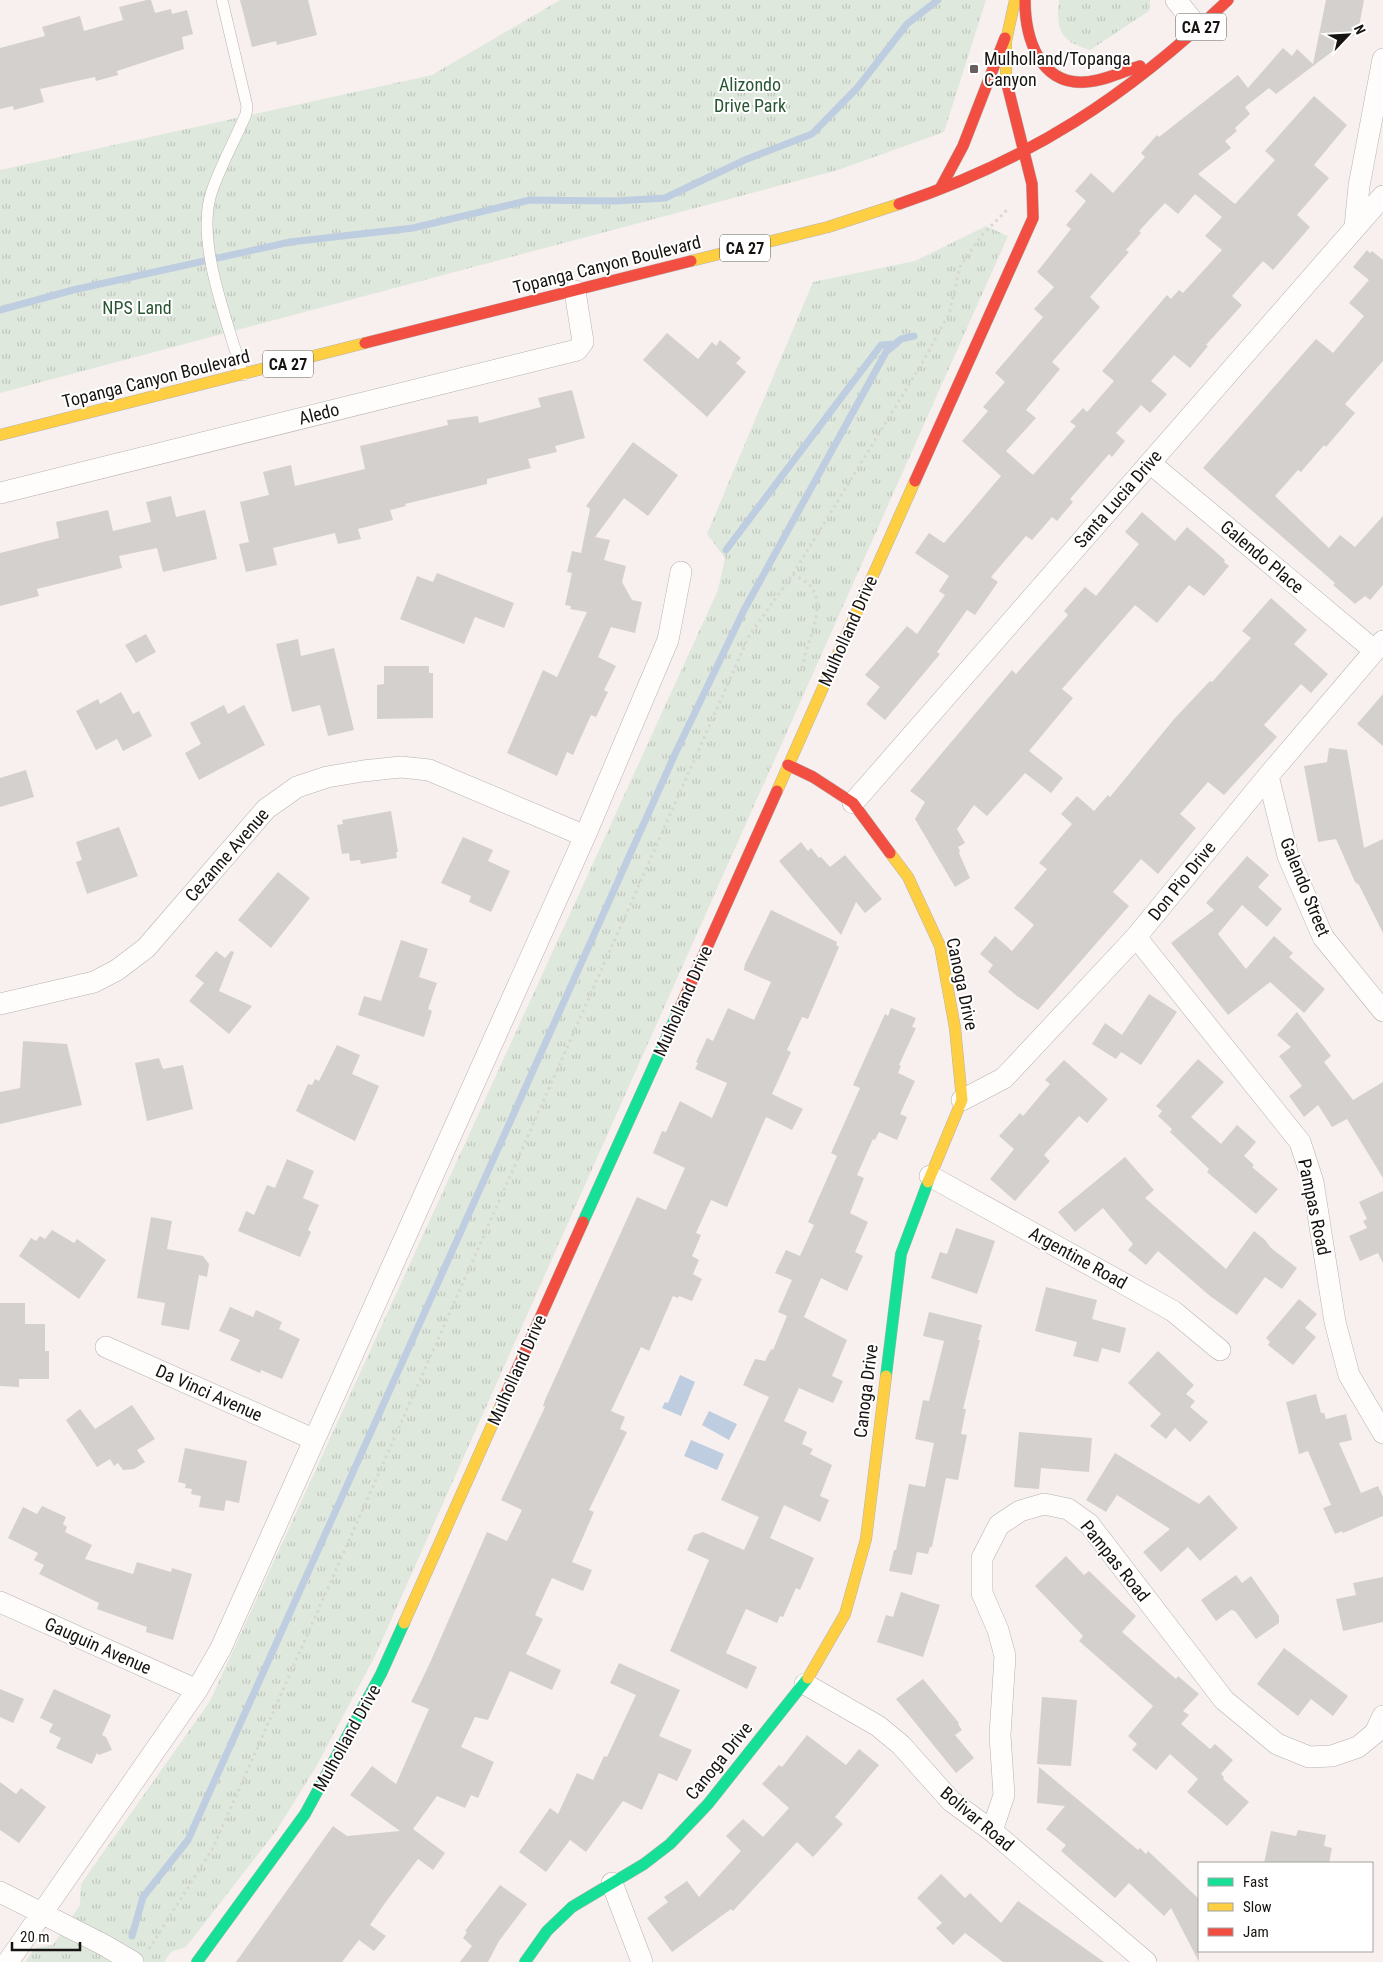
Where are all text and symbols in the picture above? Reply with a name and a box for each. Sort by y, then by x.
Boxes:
north arrow [1323,10,1373,60]
road number: CA 27 [1176,14,1226,41]
text: N [1351,22,1369,37]
place label: Mulholland/Topanga Canyon [984,48,1131,90]
marker: Mulholland/Topanga Canyon [968,63,980,75]
park label: Alizondo Drive Park [714,74,786,116]
street label: Topanga Canyon Boulevard [511,231,703,298]
road number: CA 27 [720,234,770,262]
park label: NPS Land [102,297,172,318]
street label: Topanga Canyon Boulevard [60,345,252,412]
road number: CA 27 [263,350,313,378]
street label: Aledo [296,398,341,429]
street label: Santa Lucia Drive [1069,445,1166,552]
street label: Galendo Place [1216,516,1308,597]
street label: Mulholland Drive [814,572,881,689]
street label: Cezanne Avenue [180,804,273,906]
street label: Galendo Street [1276,834,1335,939]
street label: Don Pio Drive [1143,837,1220,924]
street label: Canoga Drive [942,936,983,1032]
street label: Mulholland Drive [649,942,716,1059]
street label: Pampas Road [1294,1157,1335,1257]
street label: Argentine Road [1026,1222,1131,1293]
street label: Mulholland Drive [483,1311,550,1428]
street label: Canoga Drive [849,1343,882,1439]
street label: Da Vinci Avenue [153,1360,266,1425]
street label: Pampas Road [1076,1516,1154,1605]
street label: Gauguin Avenue [42,1613,155,1678]
street label: Mulholland Drive [309,1681,385,1795]
street label: Canoga Drive [681,1718,756,1804]
street label: Bolivar Road [936,1782,1018,1855]
legend [1198,1862,1373,1952]
text: Fast [1243,1873,1268,1891]
text: Slow [1243,1898,1272,1916]
scale bar [12,1920,80,1952]
text: Jam [1243,1923,1269,1941]
text: 20 m [20,1928,50,1946]

